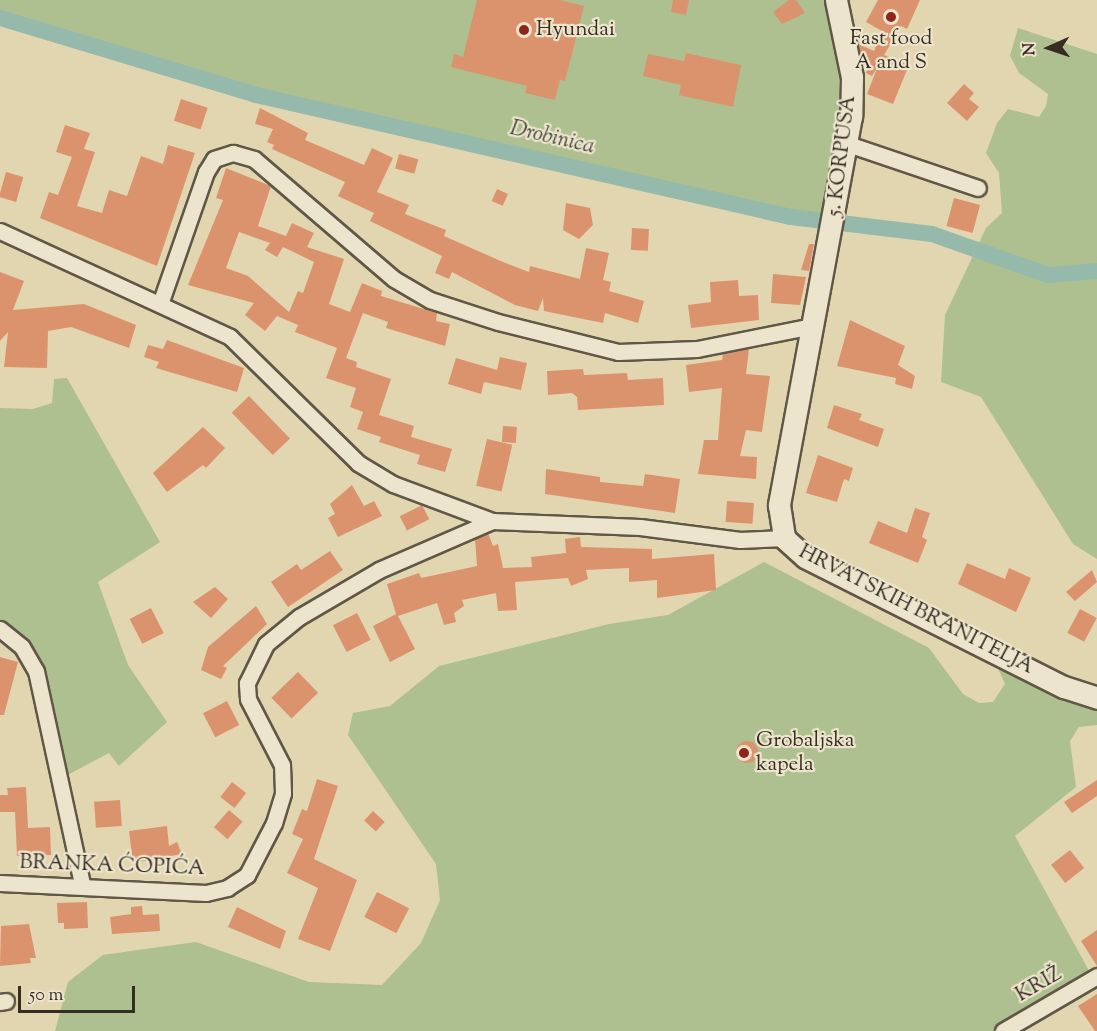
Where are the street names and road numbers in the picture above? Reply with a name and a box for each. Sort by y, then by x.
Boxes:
street label: 5. KORPUSA [822,94,862,218]
street label: HRVATSKIH BRANITELJA [794,540,1038,680]
street label: BRANKA ĆOPIĆA [19,850,205,882]
street label: KRIŽ [1011,962,1067,1008]

